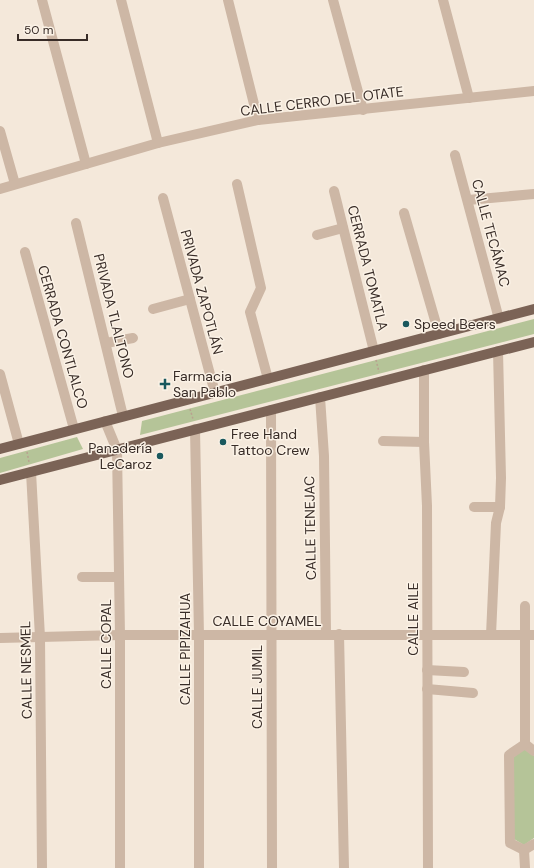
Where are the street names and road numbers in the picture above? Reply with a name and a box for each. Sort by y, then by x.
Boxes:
street label: CALLE CERRO DEL OTATE [239,82,405,120]
street label: CALLE TECÁMAC [468,177,514,289]
street label: CERRADA TOMATLA [344,203,392,333]
street label: PRIVADA ZAPOTLÁN [177,228,227,356]
street label: PRIVADA TLALTONO [90,252,138,380]
street label: CERRADA CONTLALCO [34,263,92,411]
street label: CALLE TENEJAC [300,476,320,580]
street label: CALLE AILE [404,582,422,656]
street label: CALLE PIPIZAHUA [176,593,194,705]
street label: CALLE COPAL [97,599,115,689]
street label: CALLE COYAMEL [212,612,322,630]
street label: CALLE NESMEL [16,621,36,719]
street label: CALLE JUMIL [248,645,266,729]

